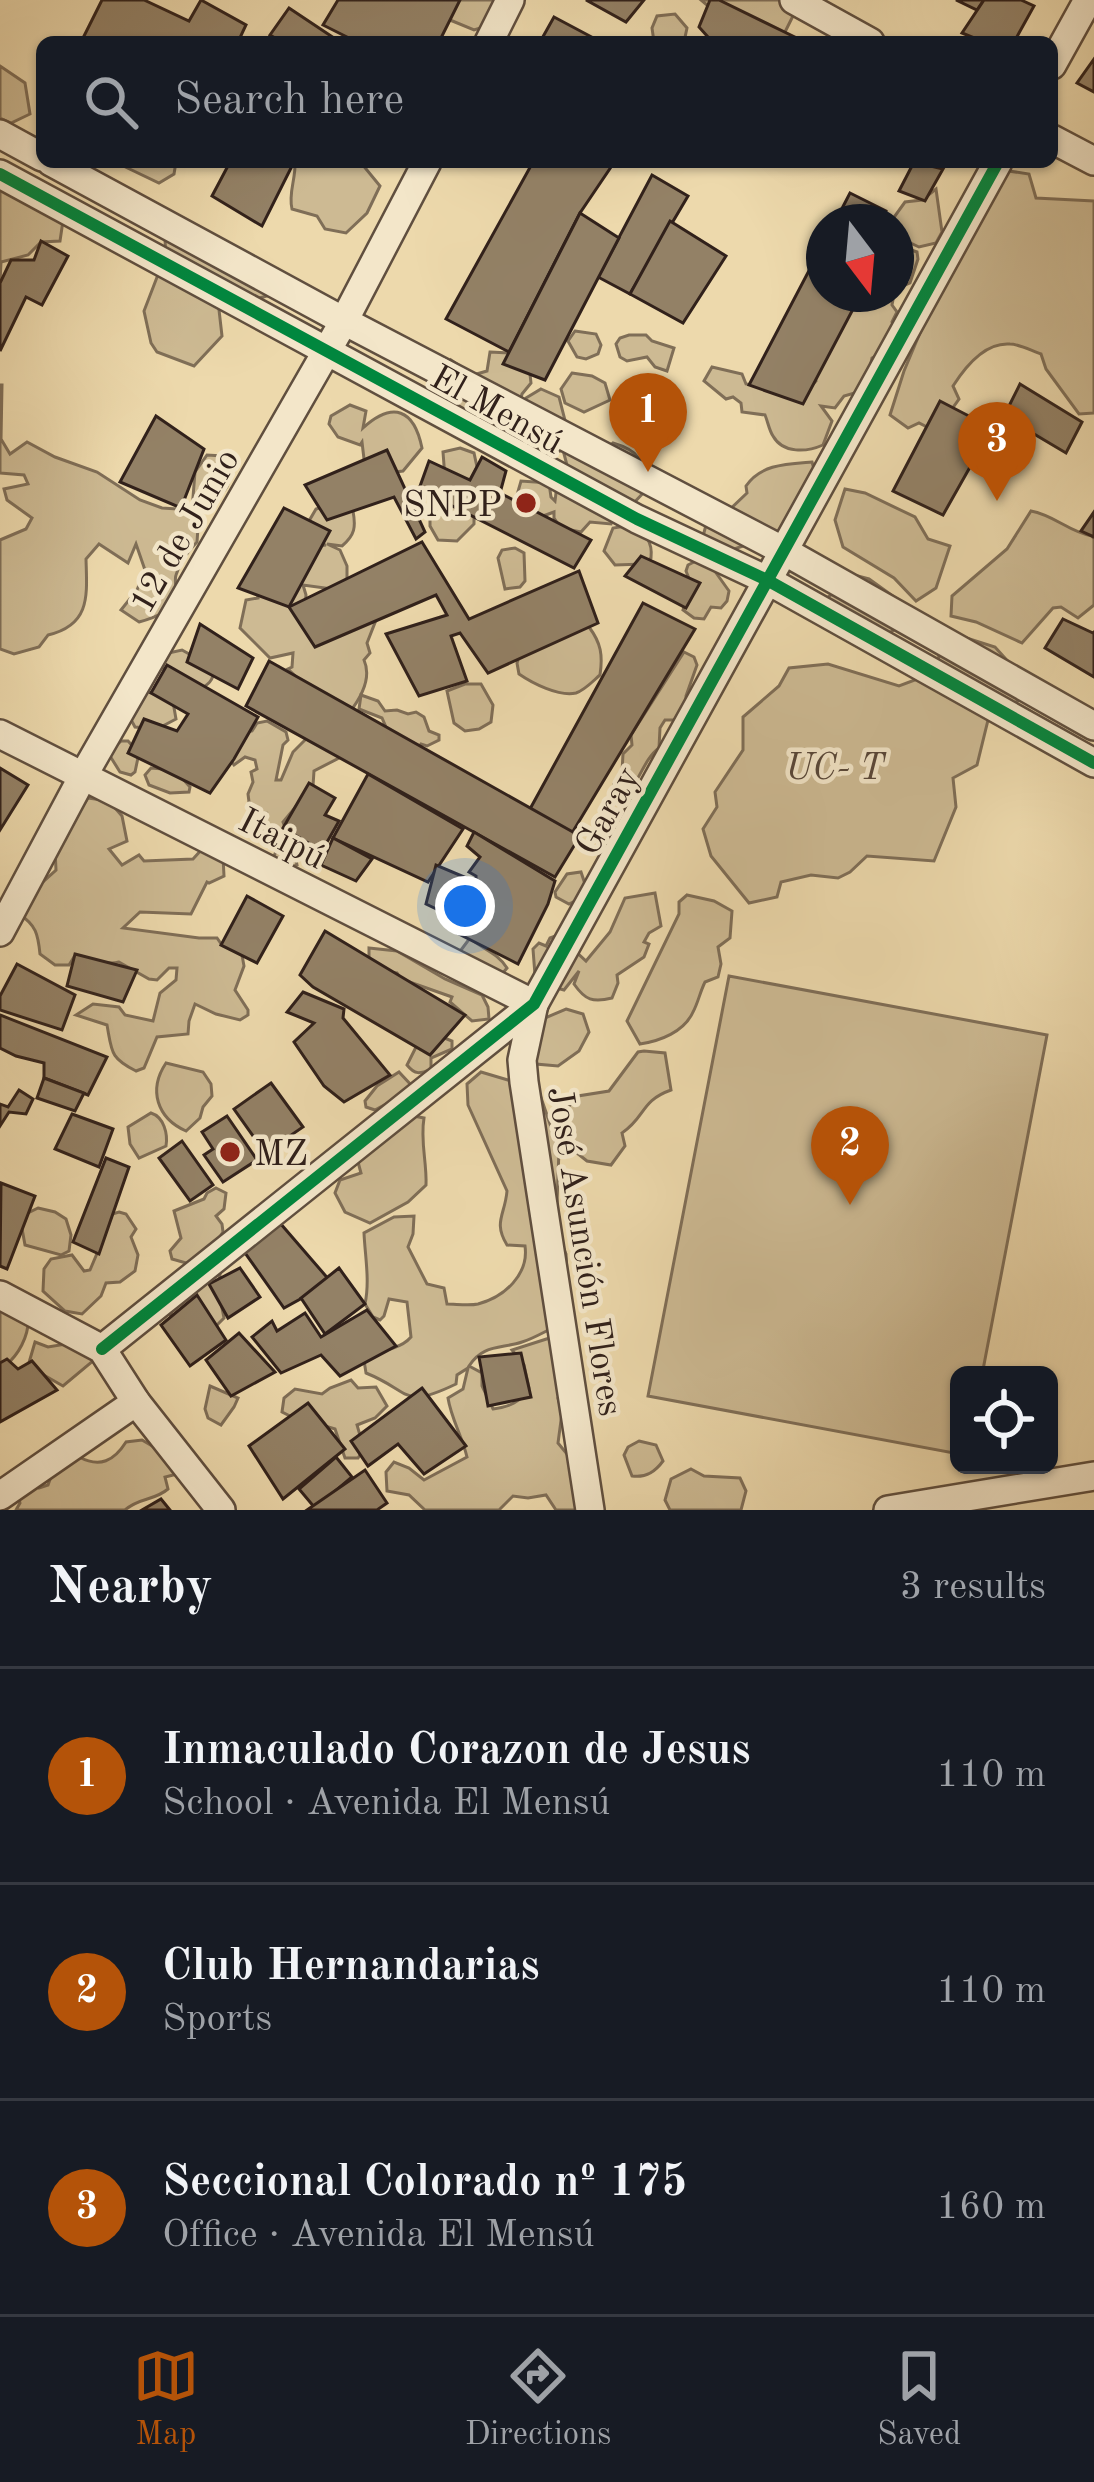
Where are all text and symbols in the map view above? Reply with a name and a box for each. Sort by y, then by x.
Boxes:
search box [36,36,1058,168]
icon: search [78,69,144,135]
text: Search here [174,79,404,124]
north arrow [806,204,914,312]
street label: El Mensú [424,360,568,463]
pin: 1 [609,373,687,472]
pin: 3 [958,402,1036,501]
street label: 12 de Junio [125,444,248,620]
place label: SNPP [403,489,502,525]
marker: SNPP [513,490,539,516]
park label: UC- T [785,751,887,788]
street label: Garay [571,762,648,862]
street label: Itaipú [232,804,330,878]
your location [435,876,495,936]
street label: José Asunción Flores [539,1084,627,1419]
pin: 2 [811,1106,889,1205]
place label: MZ [254,1138,308,1174]
marker: MZ [217,1139,243,1165]
map controls [950,1366,1058,1474]
button: locate [950,1366,1058,1474]
text: Nearby [48,1563,213,1614]
text: 3 results [900,1568,1046,1607]
text: Inmaculado Corazon de Jesus [162,1729,751,1774]
text: 1 [76,1756,98,1795]
text: 110 m [936,1756,1046,1795]
text: School · Avenida El Mensú [162,1784,610,1823]
text: Club Hernandarias [162,1945,540,1990]
text: 2 [76,1972,98,2011]
text: 110 m [936,1972,1046,2011]
text: Sports [162,2000,272,2039]
text: Seccional Colorado nº 175 [162,2161,687,2206]
text: 3 [76,2188,98,2227]
text: 160 m [936,2188,1046,2227]
text: Office · Avenida El Mensú [162,2216,595,2255]
tab: Map [133,2343,199,2456]
tab: Directions [465,2343,611,2456]
tab: Saved [877,2343,961,2456]

